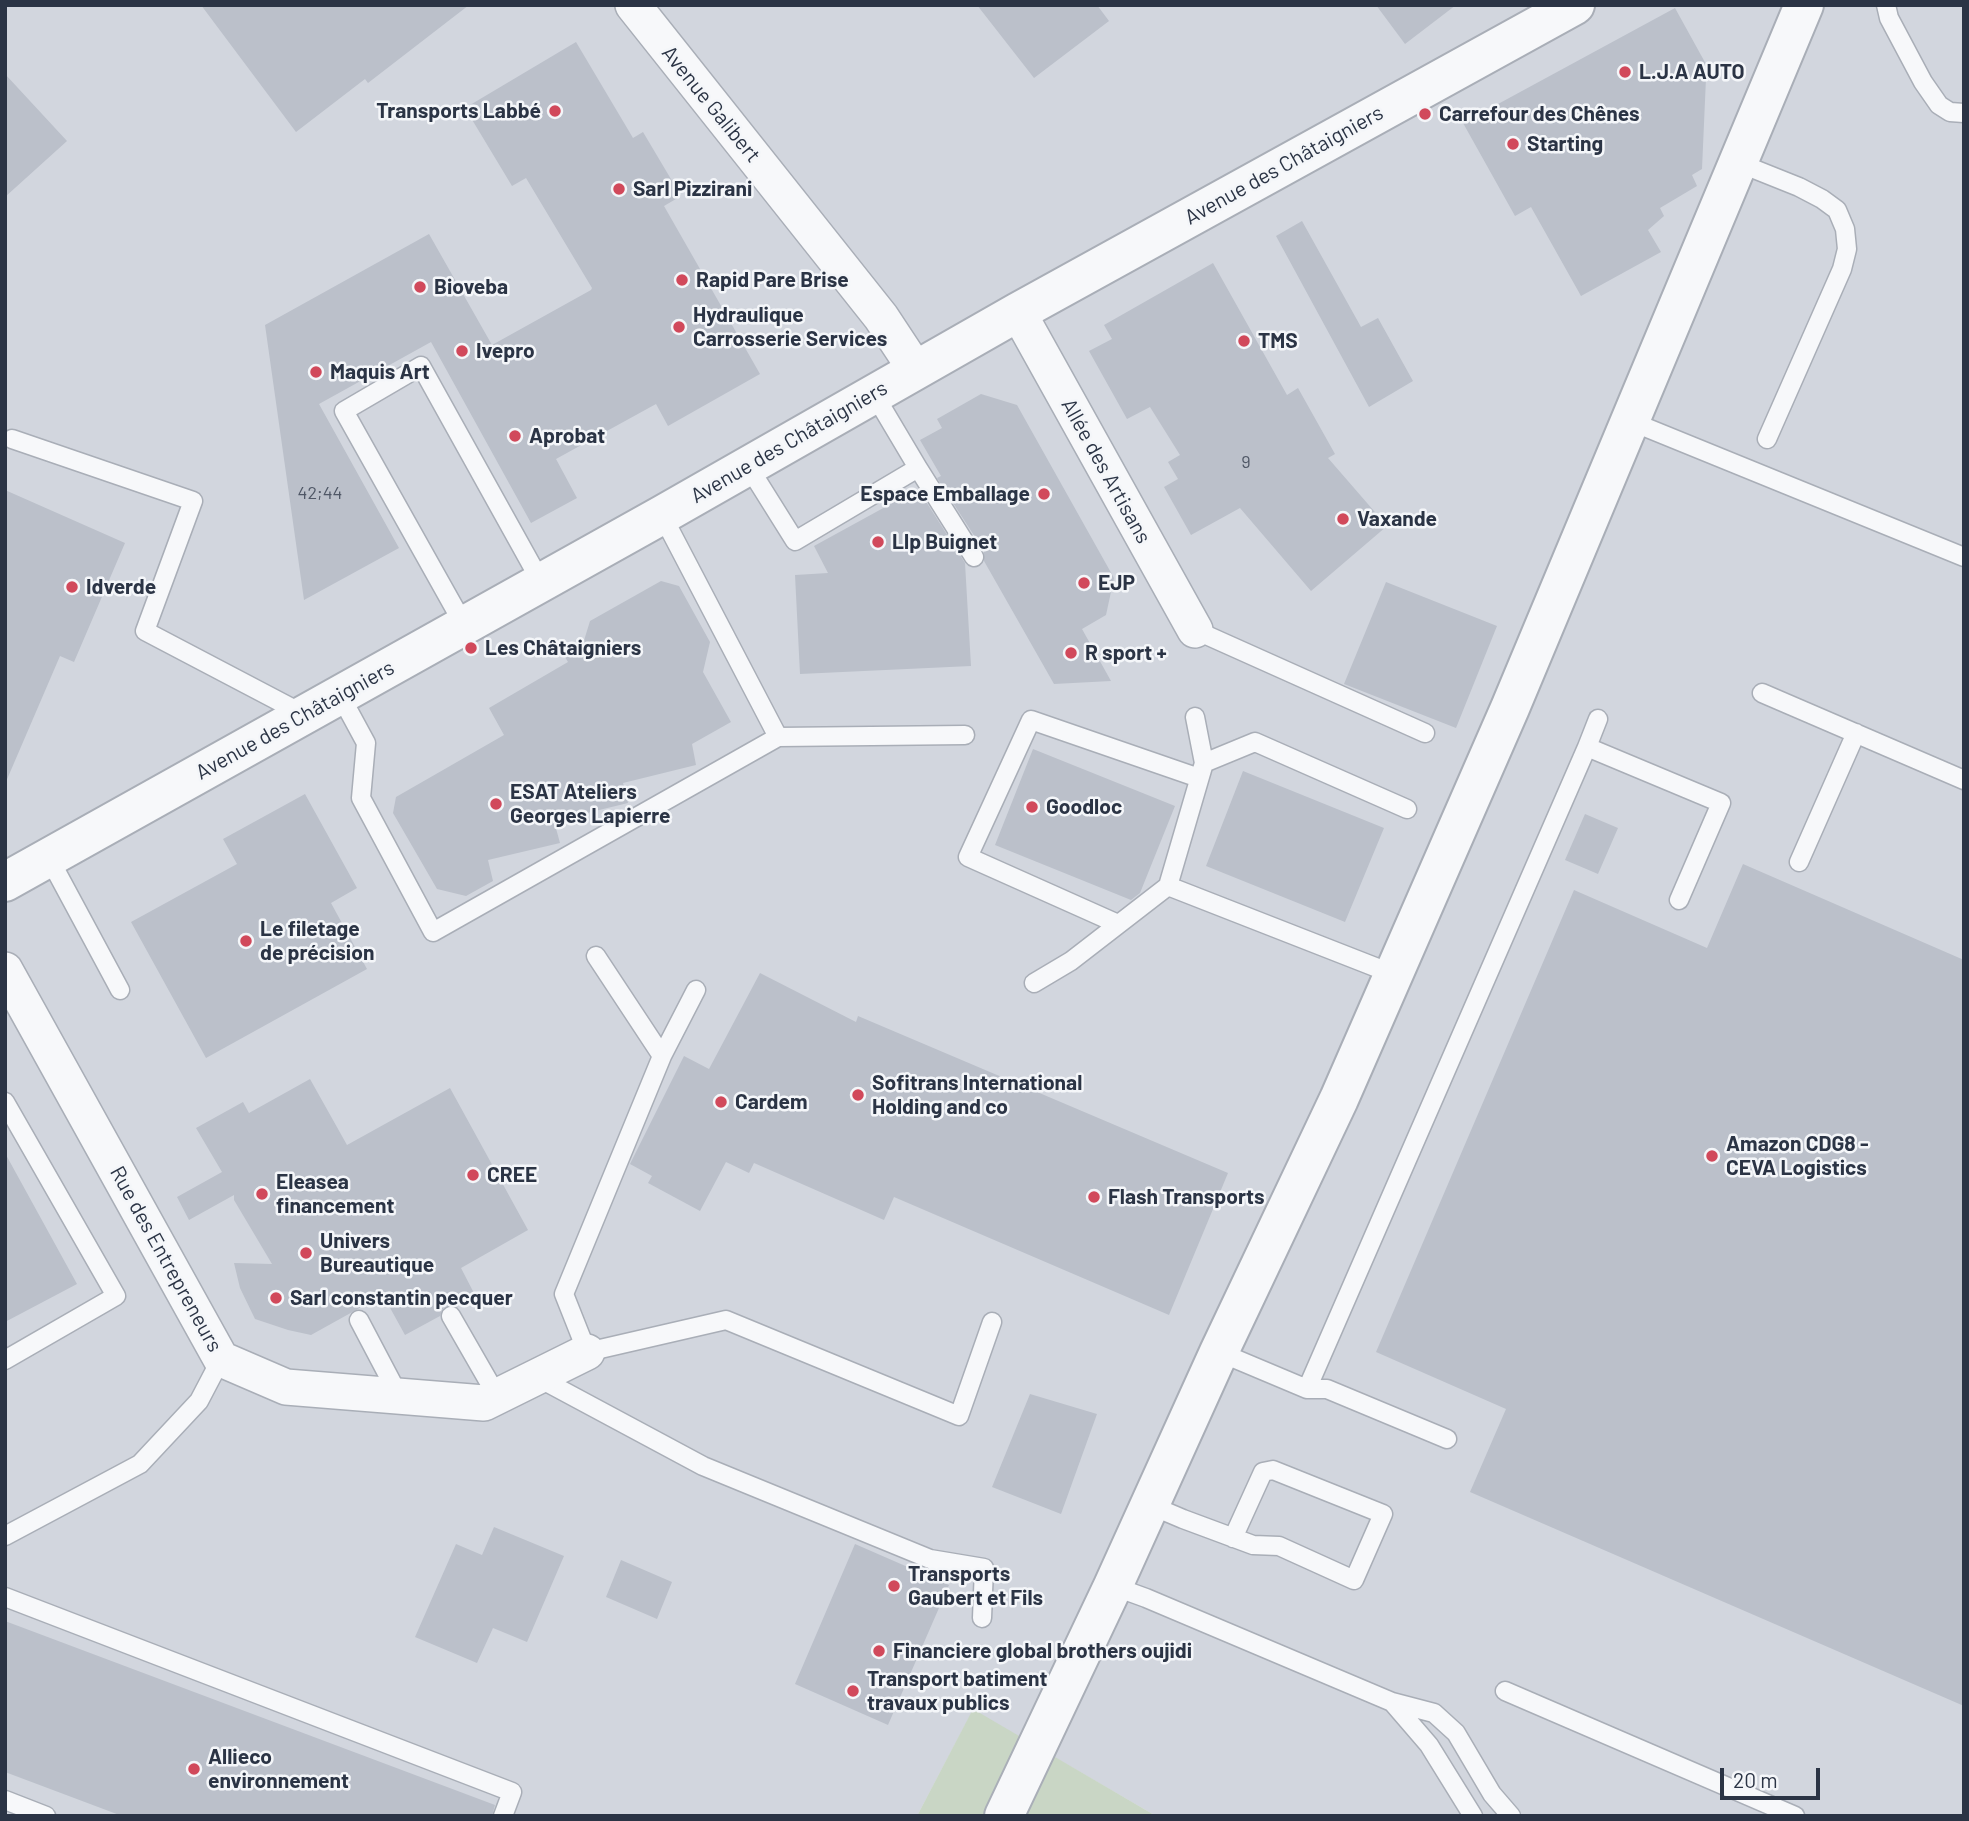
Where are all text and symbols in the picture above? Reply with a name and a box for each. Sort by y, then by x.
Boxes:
street label: Avenue Galibert [656,41,766,167]
place label: L.J.A AUTO [1639,59,1745,85]
marker: L.J.A AUTO [1617,64,1633,80]
place label: Transports Labbé [376,98,541,124]
street label: Avenue des Châtaigniers [1180,100,1388,230]
place label: Carrefour des Chênes [1439,101,1640,127]
marker: Transports Labbé [547,103,563,119]
marker: Carrefour des Chênes [1417,106,1433,122]
place label: Starting [1527,131,1603,157]
marker: Starting [1505,136,1521,152]
place label: Sarl Pizzirani [633,176,752,202]
marker: Sarl Pizzirani [611,181,627,197]
place label: Rapid Pare Brise [696,267,849,293]
marker: Rapid Pare Brise [674,272,690,288]
place label: Bioveba [434,274,508,300]
marker: Bioveba [412,279,428,295]
place label: Hydraulique Carrosserie Services [693,302,887,352]
marker: Hydraulique Carrosserie Services [671,319,687,335]
place label: TMS [1258,328,1298,354]
marker: TMS [1236,333,1252,349]
place label: Ivepro [476,338,535,364]
marker: Ivepro [454,343,470,359]
place label: Maquis Art [330,359,430,385]
marker: Maquis Art [308,364,324,380]
street label: Avenue des Châtaigniers [686,375,892,509]
street label: Allée des Artisans [1056,394,1156,548]
place label: Aprobat [529,423,605,449]
marker: Aprobat [507,428,523,444]
house number: 9 [1241,451,1251,473]
place label: Espace Emballage [860,481,1030,507]
house number: 42;44 [298,482,342,504]
marker: Espace Emballage [1036,486,1052,502]
place label: Vaxande [1357,506,1437,532]
marker: Vaxande [1335,511,1351,527]
place label: Llp Buignet [892,529,997,555]
marker: Llp Buignet [870,534,886,550]
place label: EJP [1098,570,1135,596]
place label: Idverde [86,574,156,600]
marker: EJP [1076,575,1092,591]
marker: Idverde [64,579,80,595]
place label: Les Châtaigniers [485,635,641,661]
marker: Les Châtaigniers [463,640,479,656]
place label: R sport + [1085,640,1167,666]
marker: R sport + [1063,645,1079,661]
street label: Avenue des Châtaigniers [191,655,399,785]
place label: ESAT Ateliers Georges Lapierre [510,779,670,829]
place label: Goodloc [1046,794,1122,820]
marker: ESAT Ateliers Georges Lapierre [488,796,504,812]
marker: Goodloc [1024,799,1040,815]
place label: Le filetage de précision [260,916,374,966]
marker: Le filetage de précision [238,933,254,949]
place label: Sofitrans International Holding and co [872,1070,1082,1120]
marker: Sofitrans International Holding and co [850,1087,866,1103]
place label: Cardem [735,1089,807,1115]
marker: Cardem [713,1094,729,1110]
place label: Amazon CDG8 - CEVA Logistics [1726,1131,1868,1181]
marker: Amazon CDG8 - CEVA Logistics [1704,1148,1720,1164]
street label: Rue des Entrepreneurs [104,1162,228,1356]
place label: CREE [487,1162,537,1188]
marker: CREE [465,1167,481,1183]
place label: Eleasea financement [276,1169,394,1219]
place label: Flash Transports [1108,1184,1265,1210]
marker: Eleasea financement [254,1186,270,1202]
marker: Flash Transports [1086,1189,1102,1205]
place label: Univers Bureautique [320,1228,434,1278]
marker: Univers Bureautique [298,1245,314,1261]
place label: Sarl constantin pecquer [290,1285,513,1311]
marker: Sarl constantin pecquer [268,1290,284,1306]
place label: Transports Gaubert et Fils [908,1561,1043,1611]
marker: Transports Gaubert et Fils [886,1578,902,1594]
place label: Financiere global brothers oujidi [893,1638,1192,1664]
marker: Financiere global brothers oujidi [871,1643,887,1659]
place label: Transport batiment travaux publics [867,1666,1048,1716]
marker: Transport batiment travaux publics [845,1683,861,1699]
place label: Allieco environnement [208,1744,349,1794]
scale bar [1724,1755,1824,1799]
marker: Allieco environnement [186,1761,202,1777]
text: 20 m [1733,1767,1778,1792]

